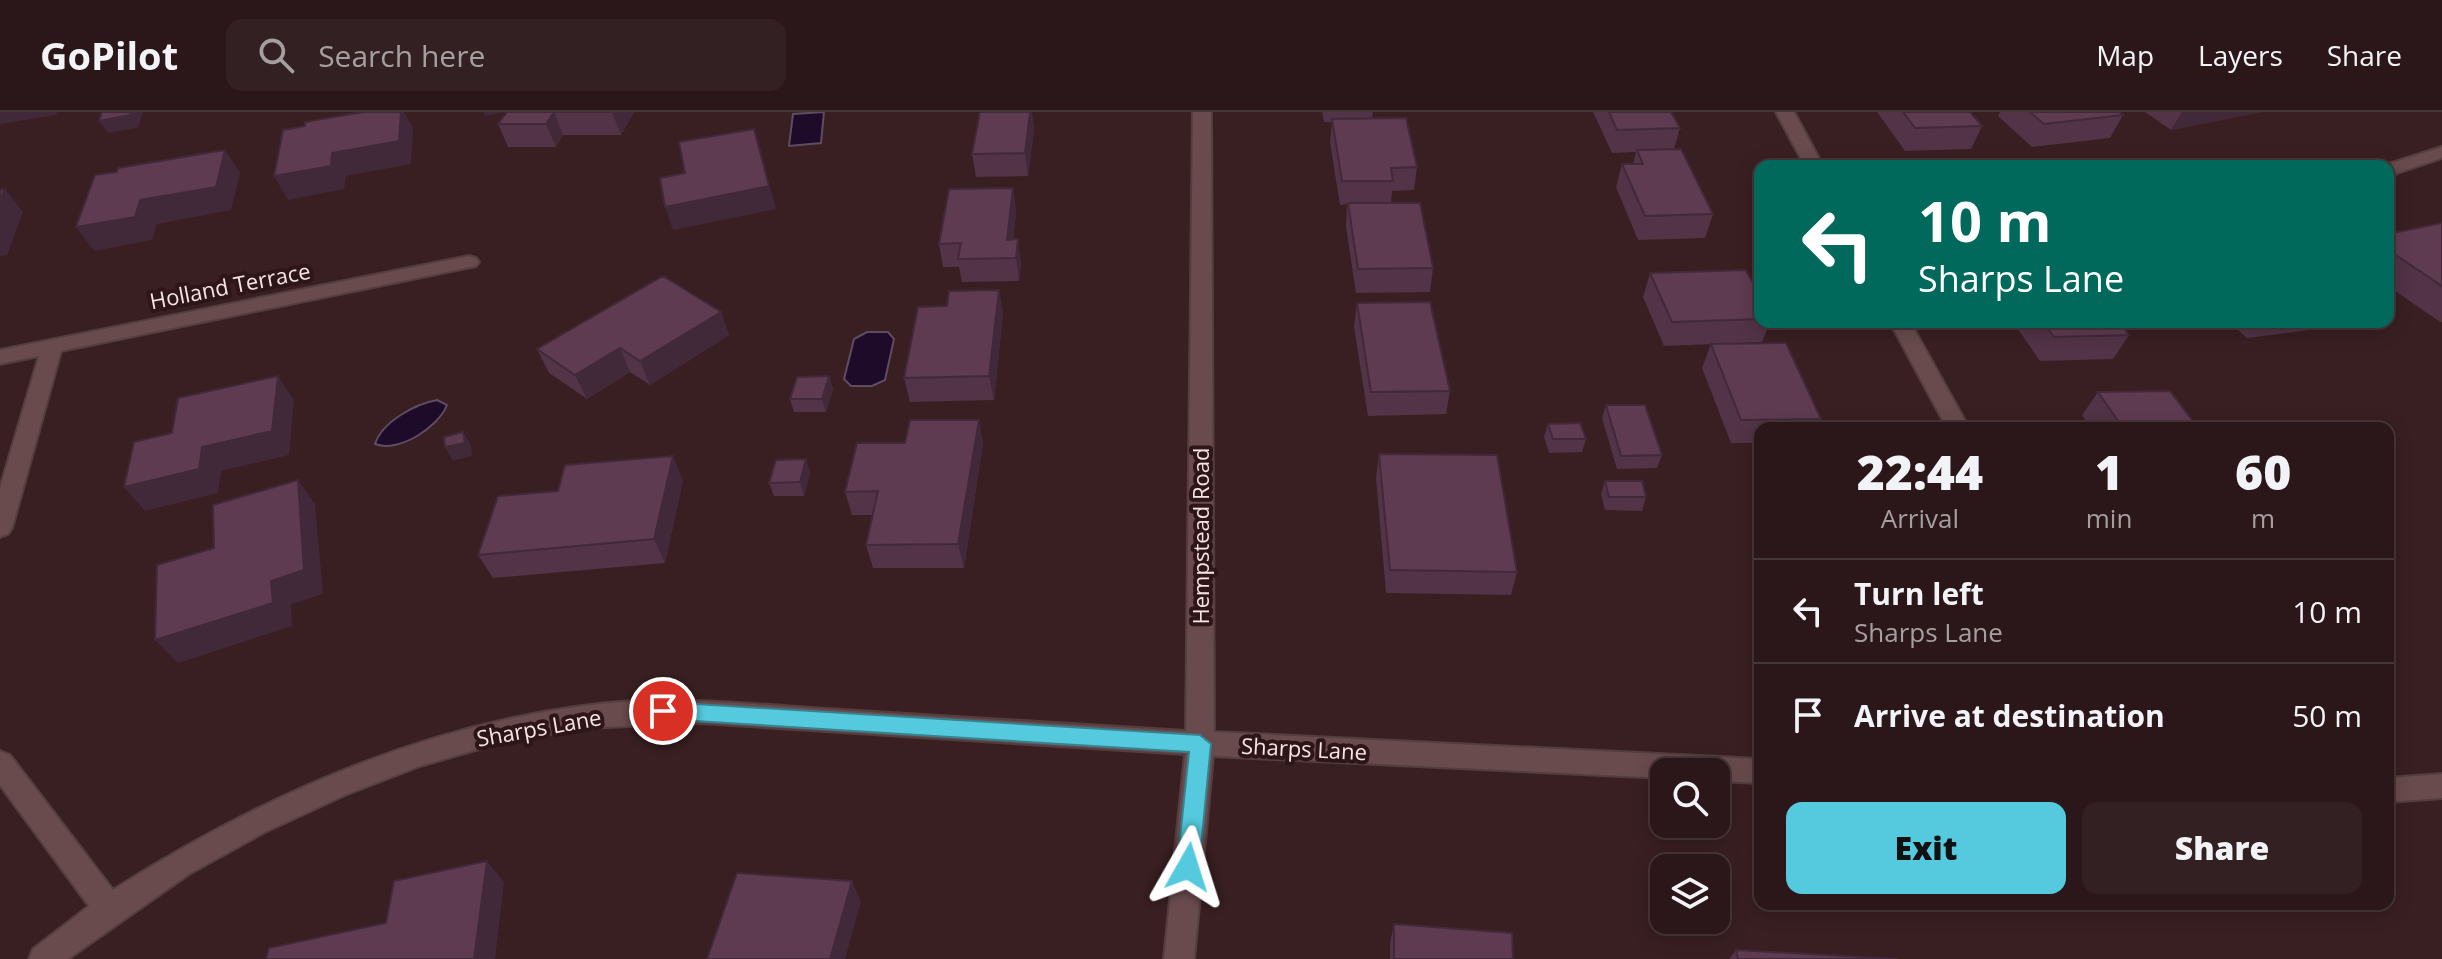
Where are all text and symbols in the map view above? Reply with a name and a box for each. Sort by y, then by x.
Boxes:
search box [226,19,786,91]
text: GoPilot [40,29,178,81]
icon: search [254,33,298,77]
text: Search here [318,35,485,76]
text: Map [2096,36,2154,74]
text: Layers [2198,36,2283,74]
text: Share [2327,36,2402,74]
text: 10 m [1918,182,2052,258]
icon: left [1786,192,1890,296]
text: Sharps Lane [1918,254,2124,303]
street label: Holland Terrace [147,255,313,315]
text: 22:44 [1857,439,1983,504]
text: 1 [2095,439,2123,504]
text: 60 [2235,439,2291,504]
street label: Hempstead Road [1185,448,1215,624]
text: Arrival [1881,500,1959,536]
text: min [2086,500,2132,536]
text: m [2251,500,2275,536]
text: Turn left [1854,573,1984,614]
icon: left [1786,589,1830,633]
text: 10 m [2292,591,2362,632]
text: Sharps Lane [1854,614,2003,650]
pin [629,677,697,745]
icon: arrive [641,689,685,733]
icon: arrive [1786,693,1830,737]
text: Arrive at destination [1854,695,2165,736]
text: 50 m [2292,695,2362,736]
street label: Sharps Lane [474,701,603,753]
street label: Sharps Lane [1240,730,1368,766]
map controls [1650,758,1730,934]
button: search [1650,758,1730,838]
button: Exit [1786,802,2066,894]
button: Share [2082,802,2362,894]
position arrow [1146,825,1230,909]
button: layers [1650,854,1730,934]

